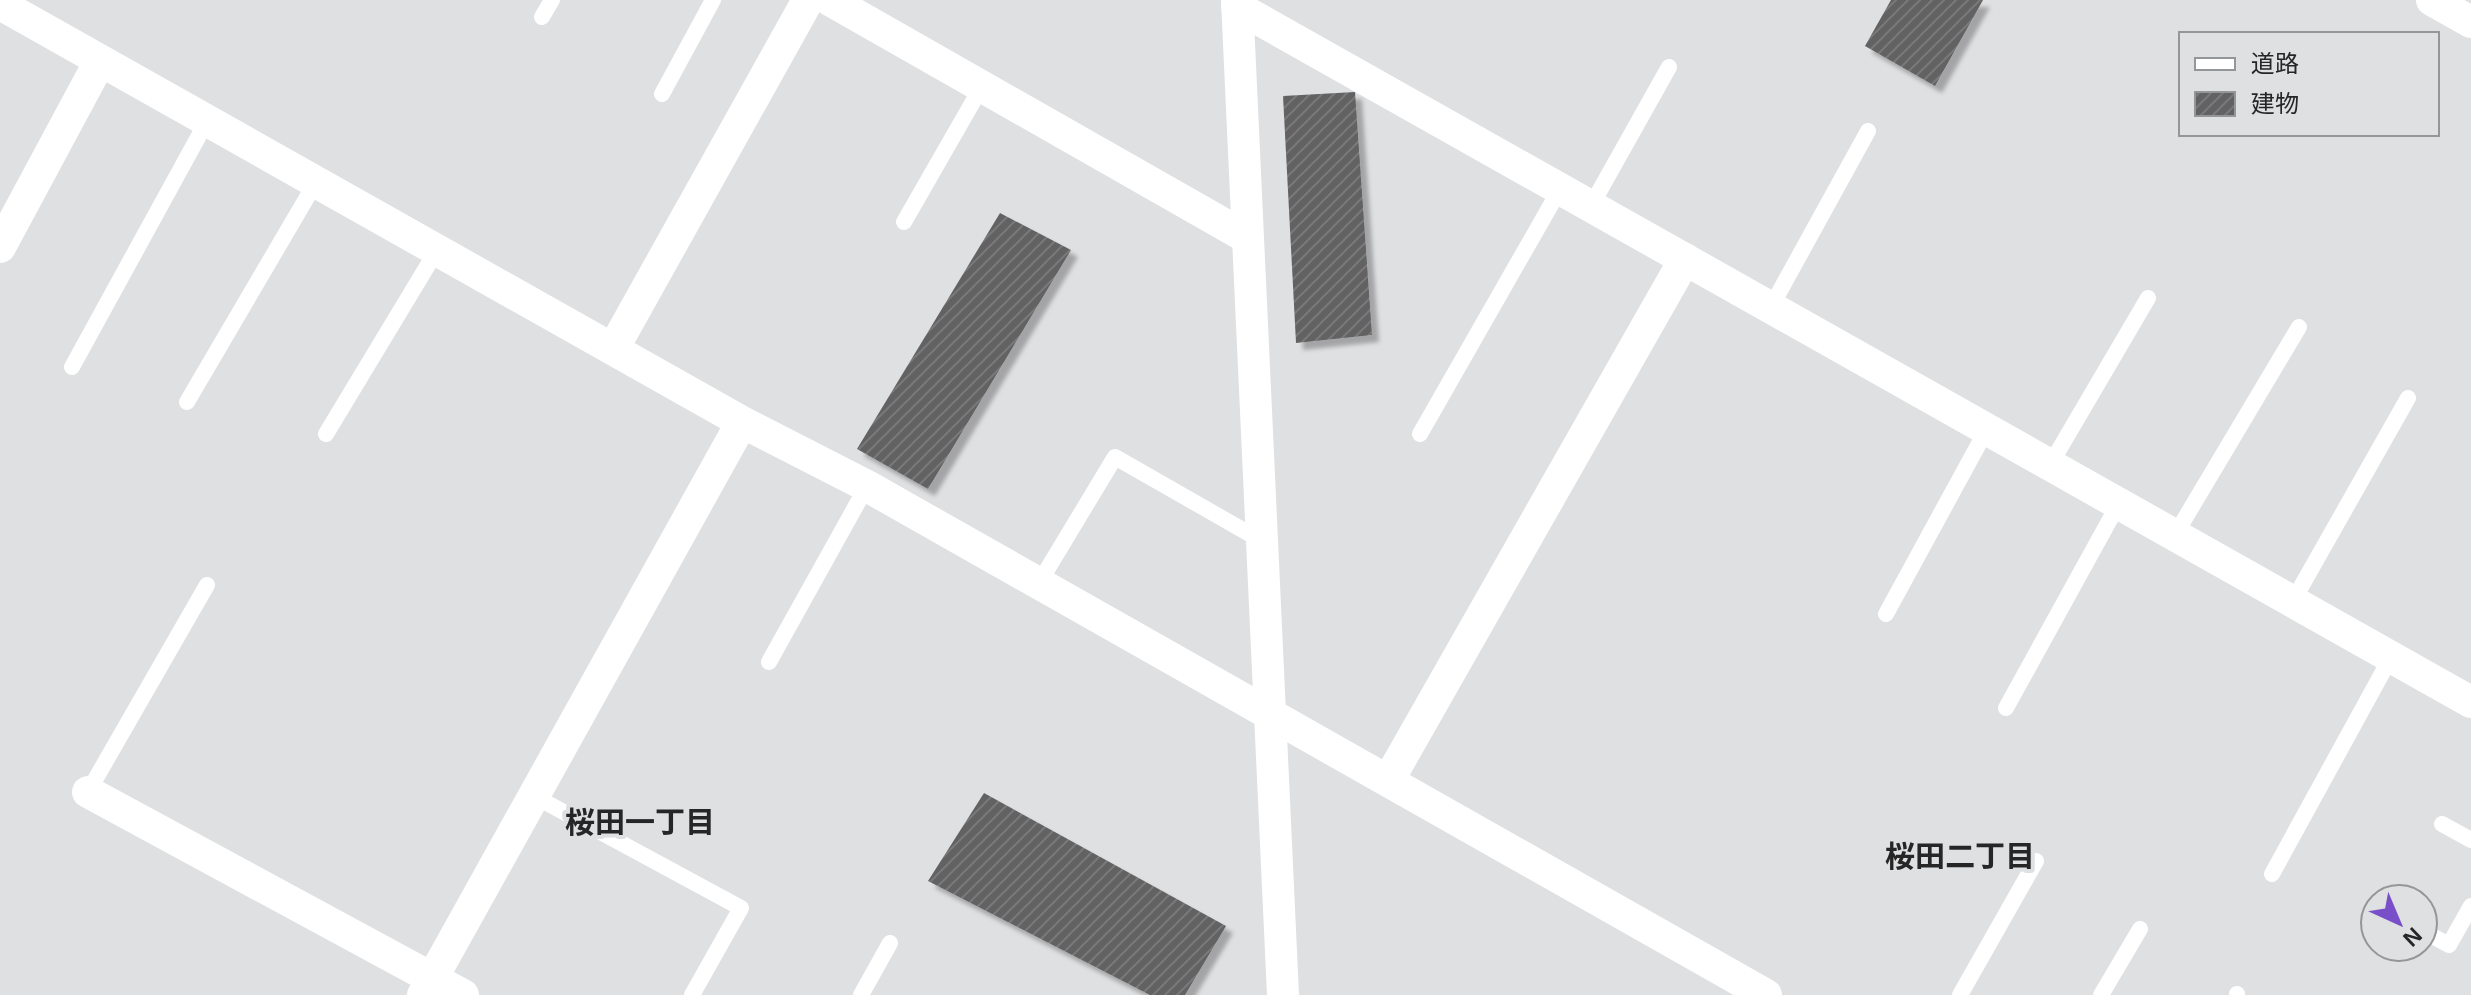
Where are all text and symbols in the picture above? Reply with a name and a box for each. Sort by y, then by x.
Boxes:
legend [2179,32,2439,136]
text: 道路 [2251,50,2299,77]
text: 建物 [2251,90,2299,117]
district label: 桜田一丁目 [565,806,715,839]
district label: 桜田二丁目 [1885,840,2035,873]
north arrow [2359,883,2439,963]
text: N [2398,923,2427,952]

